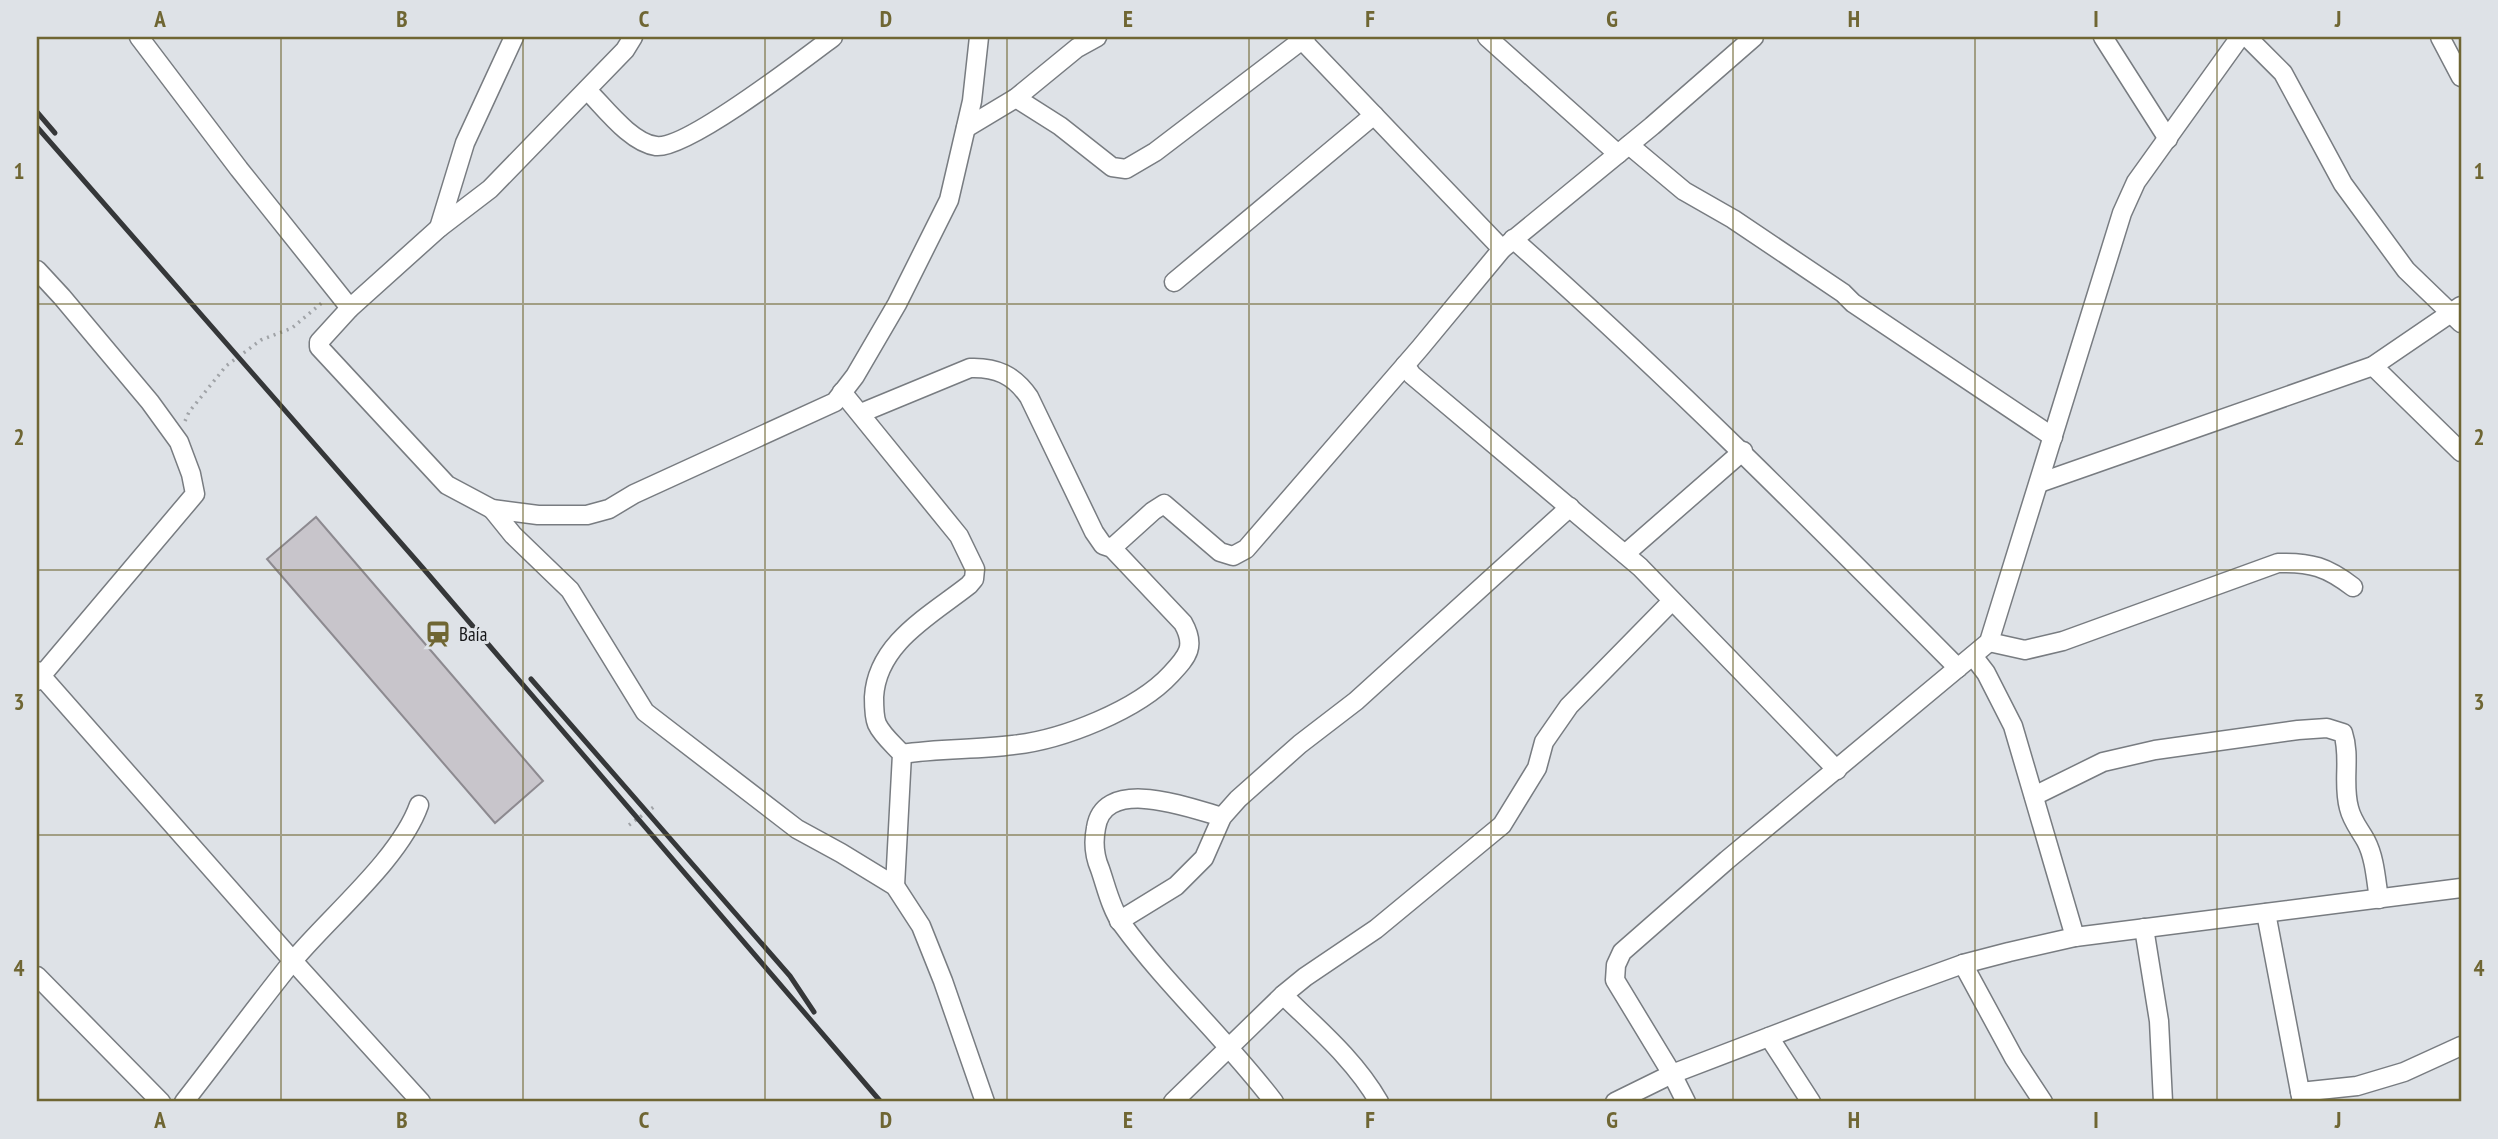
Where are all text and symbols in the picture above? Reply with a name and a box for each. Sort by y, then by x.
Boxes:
text: A [153,4,166,33]
text: B [396,4,408,33]
text: C [639,4,650,33]
text: D [880,4,892,33]
text: E [1123,4,1133,33]
text: F [1365,4,1375,33]
text: G [1606,4,1618,33]
text: H [1848,4,1860,33]
text: I [2093,4,2099,33]
text: J [2334,4,2341,33]
text: 1 [14,156,25,185]
text: 1 [2474,156,2485,185]
text: 2 [14,422,25,451]
text: 2 [2474,422,2485,451]
station icon: Baía [423,619,453,649]
place label: Baía [459,622,487,646]
text: 3 [14,687,25,716]
text: 3 [2474,687,2485,716]
text: 4 [14,953,25,982]
text: 4 [2474,953,2485,982]
text: A [153,1105,166,1134]
text: B [396,1105,408,1134]
text: C [639,1105,650,1134]
text: D [880,1105,892,1134]
text: E [1123,1105,1133,1134]
text: F [1365,1105,1375,1134]
text: G [1606,1105,1618,1134]
text: H [1848,1105,1860,1134]
text: I [2093,1105,2099,1134]
text: J [2334,1105,2341,1134]

